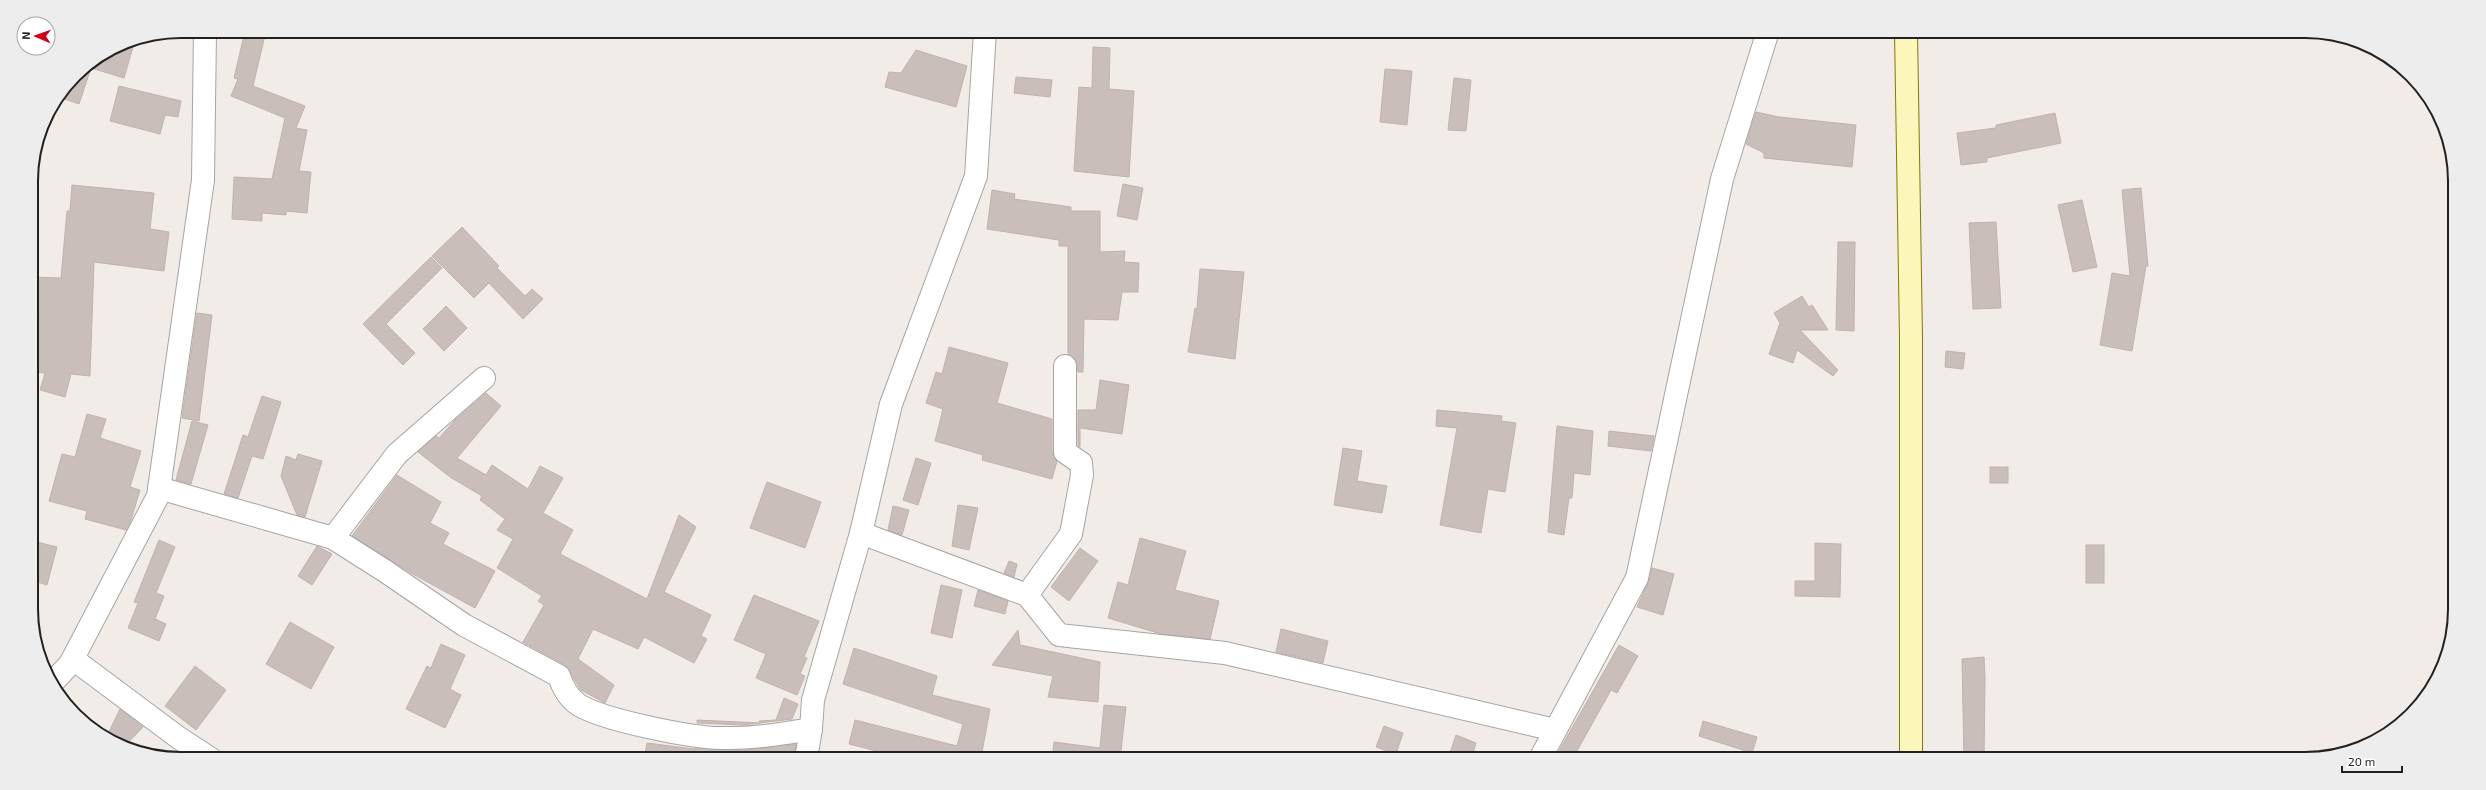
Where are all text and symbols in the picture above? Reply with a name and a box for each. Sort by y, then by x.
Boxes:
north arrow [16,16,56,56]
text: N [19,31,32,40]
scale bar [2342,748,2402,774]
text: 20 m [2348,754,2375,768]

